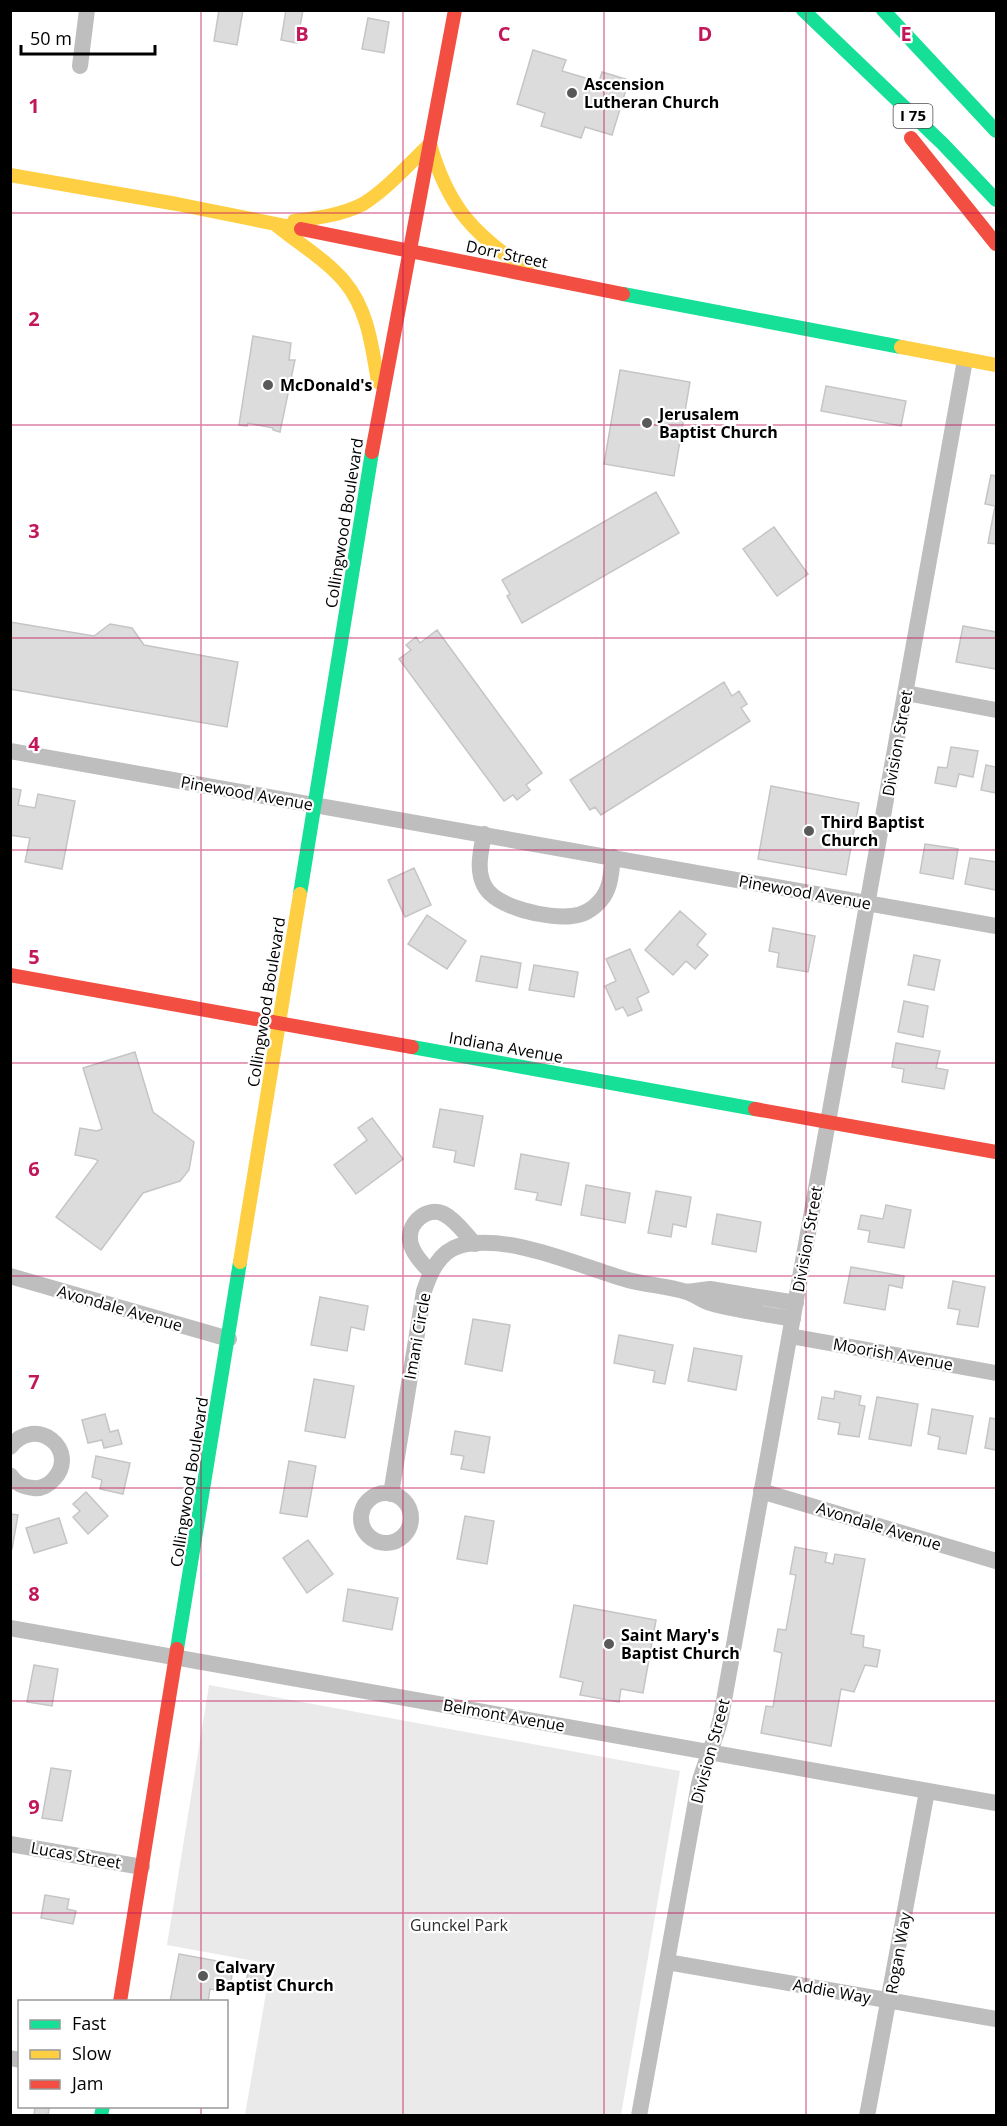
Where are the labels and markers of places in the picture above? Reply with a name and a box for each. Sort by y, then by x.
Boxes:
place label: Ascension Lutheran Church [584,73,719,113]
marker: Ascension Lutheran Church [565,86,579,100]
place label: McDonald's [280,374,373,396]
marker: McDonald's [261,378,275,392]
place label: Jerusalem Baptist Church [657,403,778,443]
marker: Jerusalem Baptist Church [640,416,654,430]
place label: Third Baptist Church [821,811,925,851]
marker: Third Baptist Church [802,824,816,838]
place label: Saint Mary's Baptist Church [621,1624,740,1664]
marker: Saint Mary's Baptist Church [602,1637,616,1651]
place label: Calvary Baptist Church [215,1956,334,1996]
marker: Calvary Baptist Church [196,1969,210,1983]

